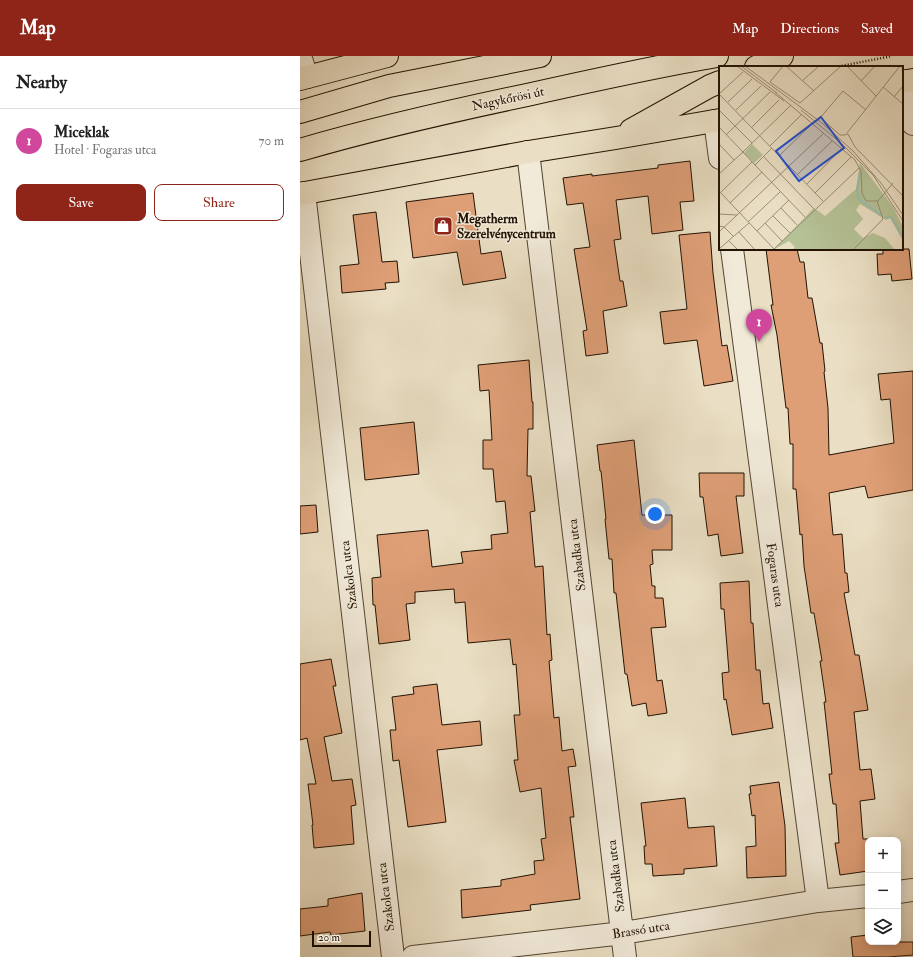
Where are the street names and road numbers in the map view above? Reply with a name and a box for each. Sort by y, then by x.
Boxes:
street label: Nagykőrösi út [470,84,546,115]
street label: Szabadka utca [565,517,589,592]
street label: Szakolca utca [337,539,361,610]
street label: Fogaras utca [763,542,788,609]
street label: Szabadka utca [604,838,628,913]
street label: Szakolca utca [374,861,398,932]
street label: Brassó utca [611,917,672,942]

